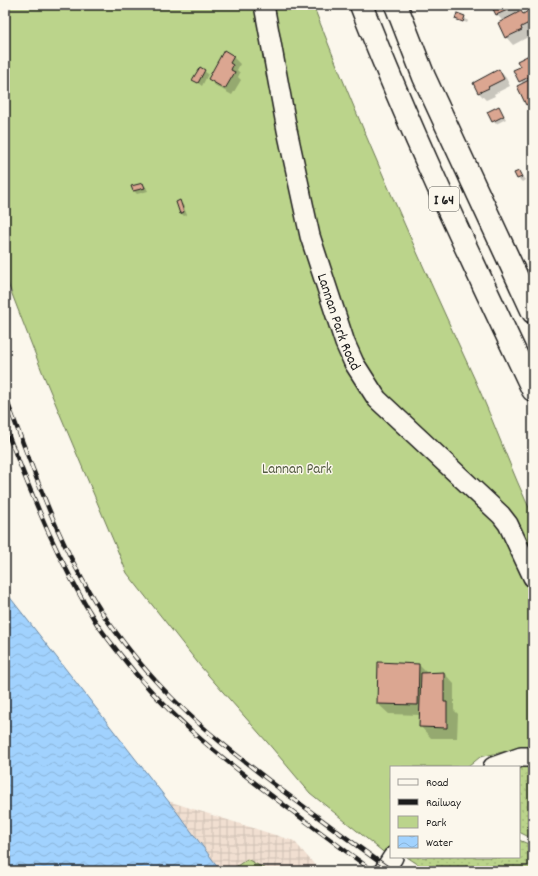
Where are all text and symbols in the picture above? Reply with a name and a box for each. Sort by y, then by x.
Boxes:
road number: I 64 [429,187,459,211]
street label: Lannan Park Road [310,271,365,376]
park label: Lannan Park [262,459,332,481]
legend [390,766,520,858]
text: Road [426,775,448,792]
text: Railway [426,795,462,812]
text: Park [426,815,447,832]
text: Water [426,835,453,852]

